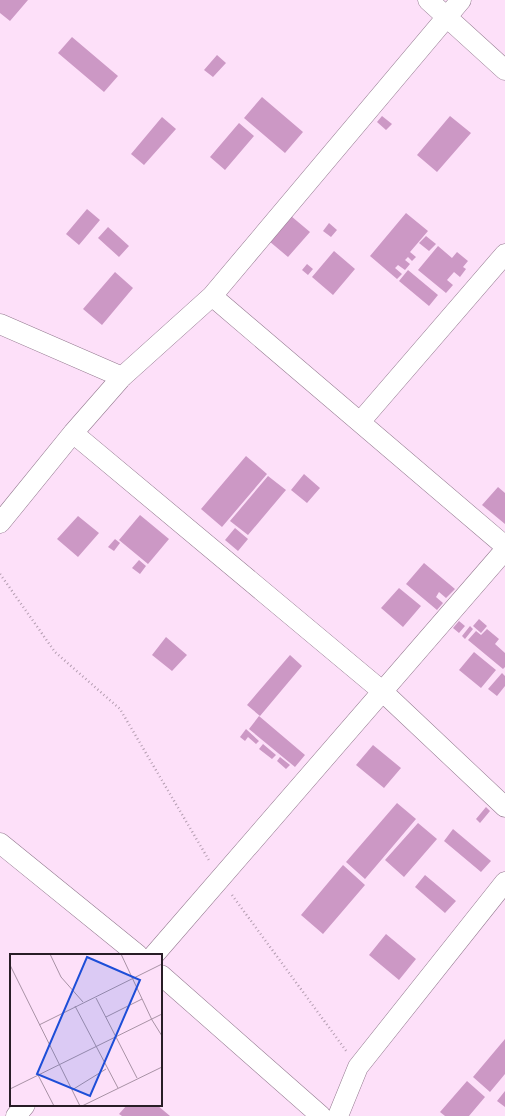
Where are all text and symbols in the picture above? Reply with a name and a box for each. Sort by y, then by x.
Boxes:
inset map [10,954,162,1106]

